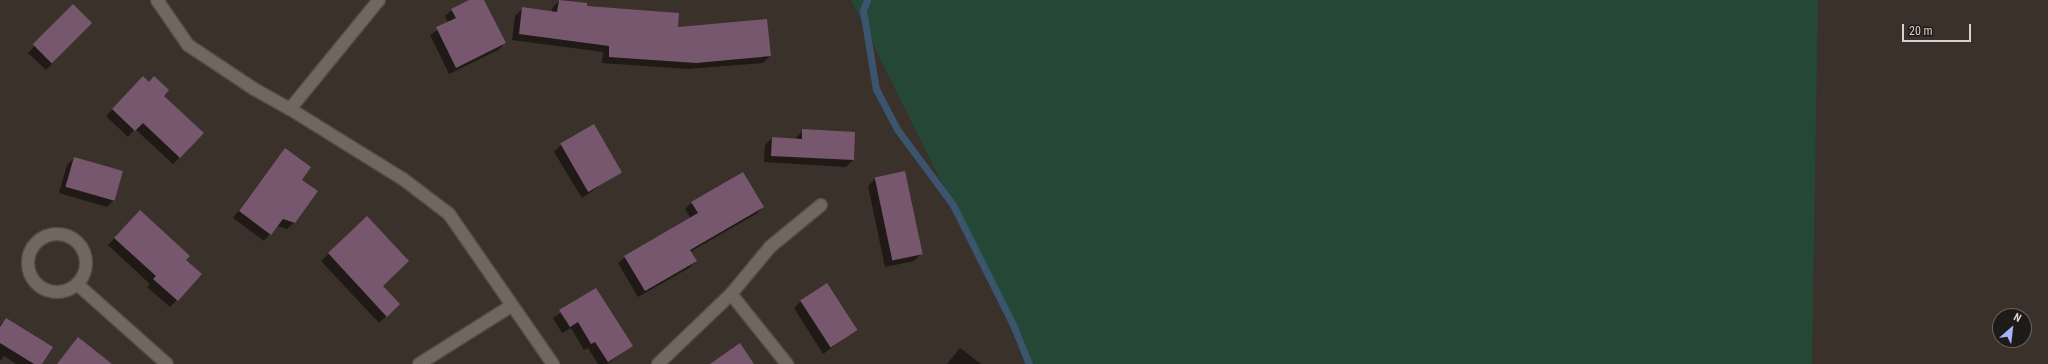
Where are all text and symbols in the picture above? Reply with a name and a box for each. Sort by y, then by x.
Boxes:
scale bar [1904,16,1973,42]
text: 20 m [1909,24,1933,38]
north arrow [1992,308,2032,348]
text: N [2011,311,2023,325]

